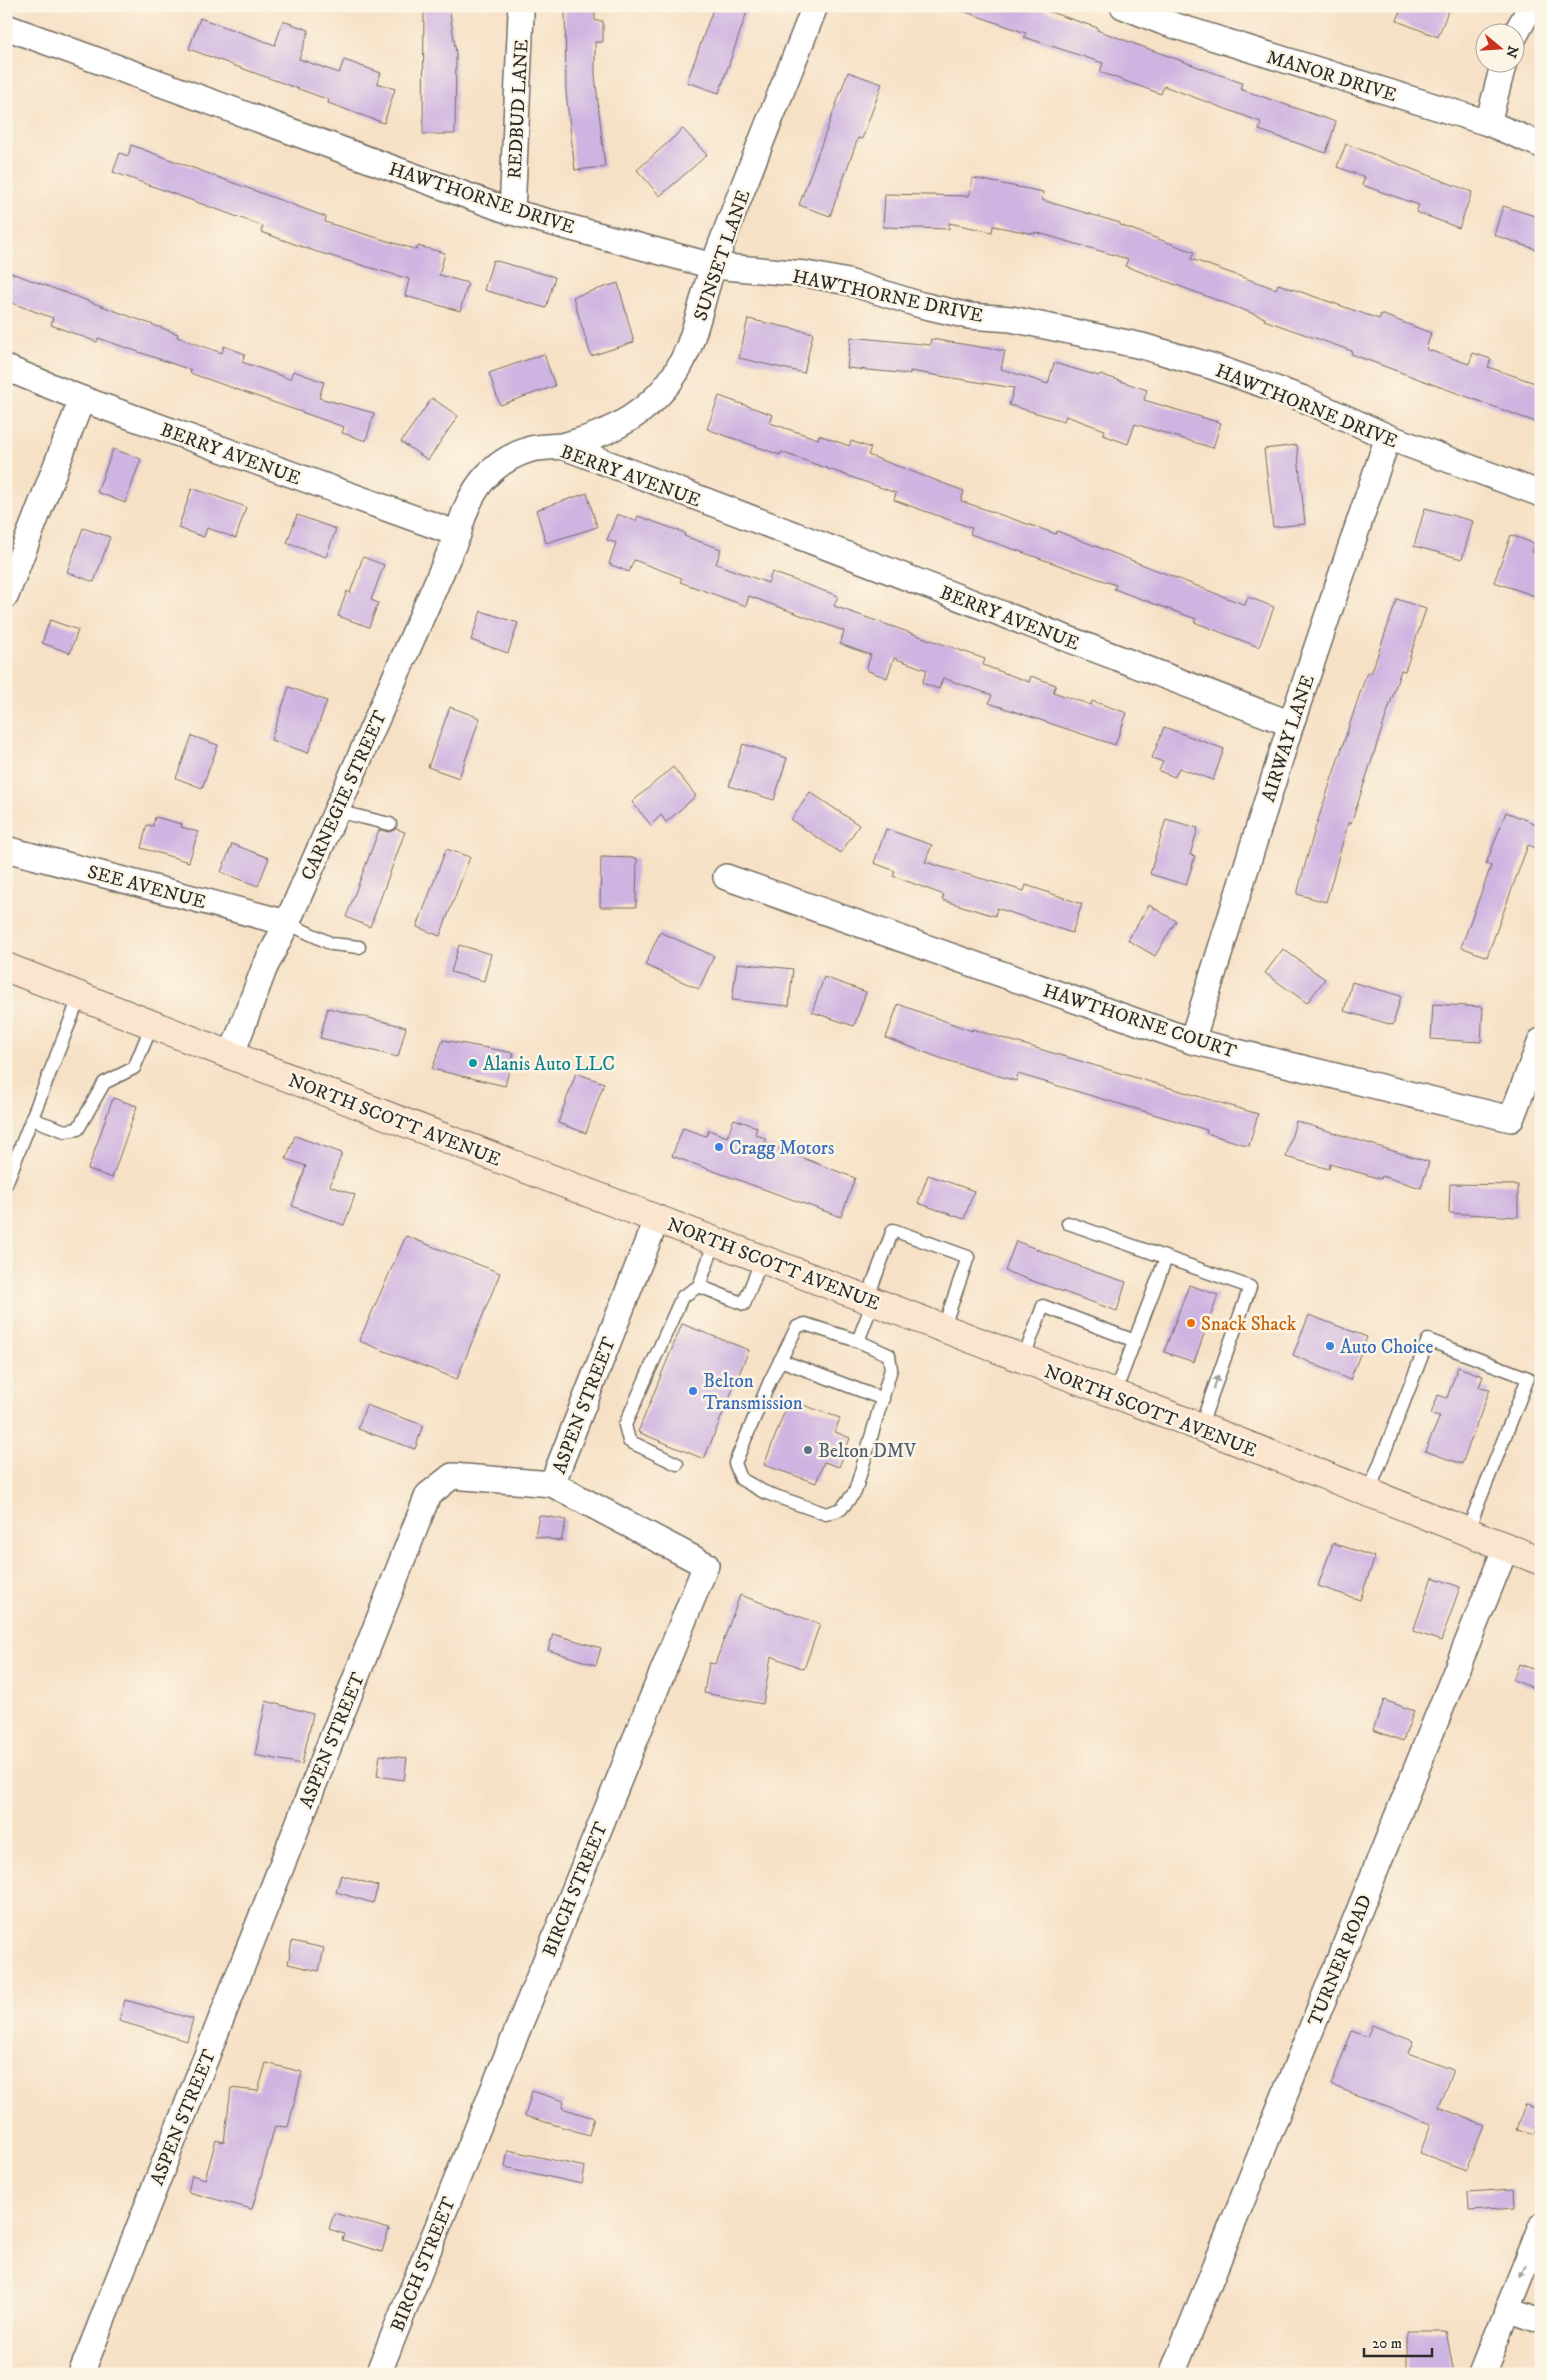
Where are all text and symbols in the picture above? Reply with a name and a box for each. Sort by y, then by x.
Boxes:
north arrow [1474,22,1524,72]
street label: REDBUD LANE [503,39,534,180]
text: N [1501,43,1522,60]
street label: MANOR DRIVE [1264,46,1399,107]
street label: HAWTHORNE DRIVE [386,157,577,239]
street label: SUNSET LANE [689,187,756,324]
street label: HAWTHORNE DRIVE [790,265,985,328]
street label: HAWTHORNE DRIVE [1212,359,1401,453]
street label: BERRY AVENUE [157,418,304,490]
street label: BERRY AVENUE [557,440,704,512]
street label: BERRY AVENUE [937,581,1082,656]
street label: AIRWAY LANE [1257,672,1320,805]
street label: CARNEGIE STREET [297,707,392,884]
street label: SEE AVENUE [85,861,208,914]
street label: HAWTHORNE COURT [1040,979,1240,1064]
place label: Alanis Auto LLC [483,1053,615,1076]
marker: Alanis Auto LLC [467,1057,479,1069]
street label: NORTH SCOTT AVENUE [285,1069,504,1172]
place label: Cragg Motors [729,1137,834,1160]
marker: Cragg Motors [713,1141,725,1153]
street label: NORTH SCOTT AVENUE [664,1213,883,1316]
place label: Snack Shack [1201,1313,1297,1336]
marker: Snack Shack [1185,1317,1197,1329]
street label: ASPEN STREET [548,1333,621,1477]
place label: Auto Choice [1340,1336,1434,1359]
marker: Auto Choice [1324,1340,1336,1352]
street label: NORTH SCOTT AVENUE [1041,1360,1260,1463]
place label: Belton Transmission [703,1370,803,1415]
one-way arrow [1213,1375,1220,1390]
marker: Belton Transmission [687,1385,699,1397]
place label: Belton DMV [818,1440,917,1463]
marker: Belton DMV [802,1444,814,1456]
street label: ASPEN STREET [295,1669,370,1812]
street label: BIRCH STREET [538,1818,613,1960]
street label: TURNER ROAD [1304,1892,1377,2030]
street label: ASPEN STREET [146,2046,221,2189]
street label: BIRCH STREET [386,2193,461,2335]
one-way arrow [1518,2264,1526,2278]
scale bar [1364,2325,1432,2357]
text: 20 m [1372,2334,1402,2353]

